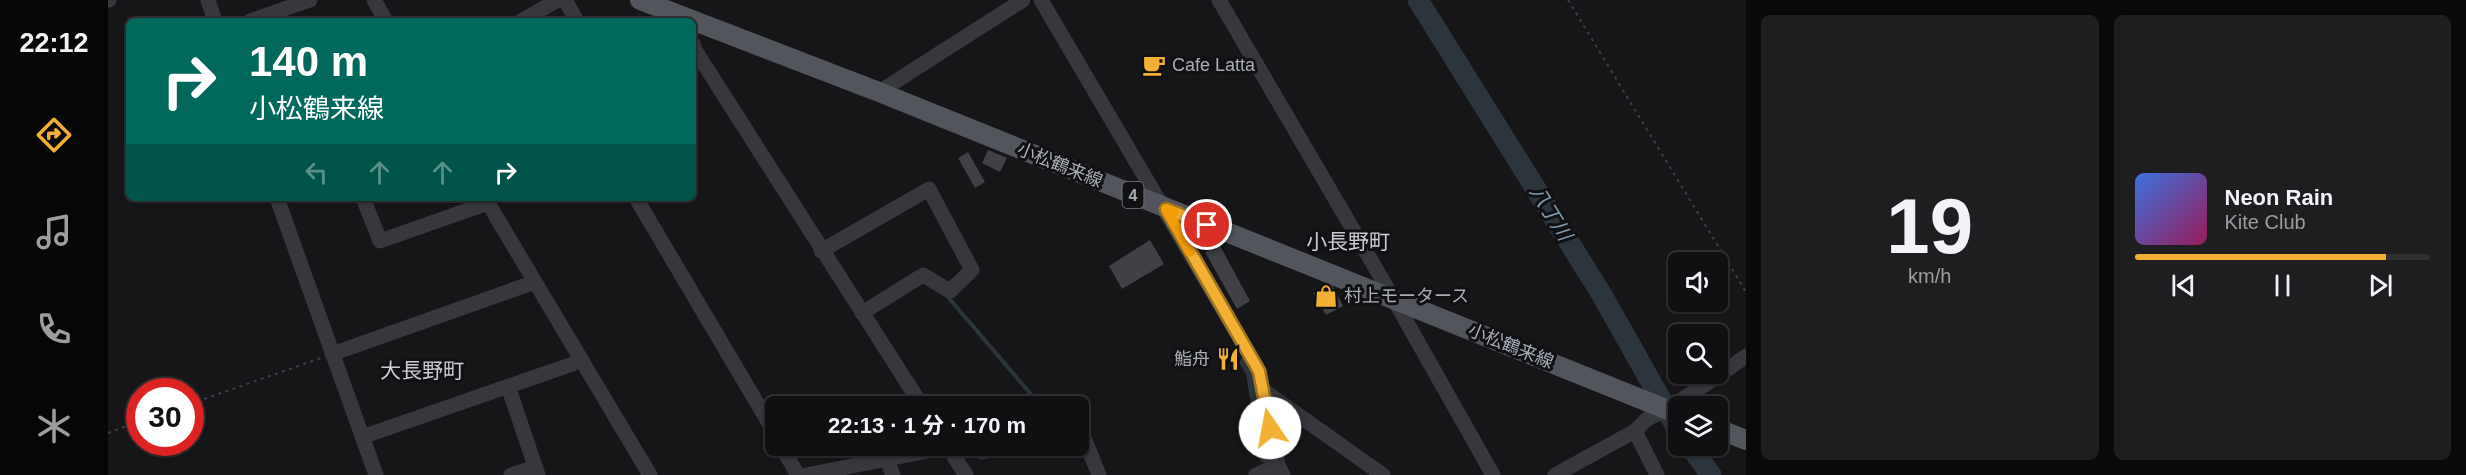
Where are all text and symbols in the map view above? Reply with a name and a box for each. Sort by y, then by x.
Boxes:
text: 22:12 [19,28,89,58]
text: 140 m [249,38,368,85]
icon: right [150,42,228,120]
cafe icon: Cafe Latta [1141,52,1167,78]
place label: Cafe Latta [1172,55,1256,75]
text: 小松鶴来線 [249,94,384,124]
icon: directions [33,114,75,156]
street label: 小松鶴来線 [1015,139,1105,191]
icon: left [300,156,333,189]
icon: ahead [363,156,396,189]
icon: ahead [426,156,459,189]
icon: right [489,156,522,189]
road number: 4 [1122,182,1144,208]
water label: 八丁川 [1526,182,1577,246]
text: 19 [1886,182,1973,270]
text: Neon Rain [2225,185,2333,210]
pin [1181,199,1232,250]
icon: arrive [1190,208,1223,241]
icon: music [33,211,75,253]
text: Kite Club [2225,211,2306,233]
district label: 小長野町 [1306,230,1390,253]
map controls [1668,252,1728,456]
button: sound [1668,252,1728,312]
text: km/h [1908,265,1951,287]
icon: previous [2167,269,2200,302]
icon: pause [2266,269,2299,302]
icon: next [2364,269,2397,302]
shop icon: 村上モータース [1313,283,1339,309]
place label: 村上モータース [1344,286,1469,306]
icon: phone [33,308,75,350]
street label: 小松鶴来線 [1466,320,1556,372]
button: search [1668,324,1728,384]
restaurant icon: 鮨舟 [1215,346,1241,372]
place label: 鮨舟 [1174,349,1210,369]
district label: 大長野町 [380,359,464,382]
speed limit sign: 30 [126,378,204,456]
position arrow [1238,396,1302,460]
button: layers [1668,396,1728,456]
icon: climate [33,405,75,447]
text: 22:13 · 1 分 · 170 m [828,413,1026,438]

